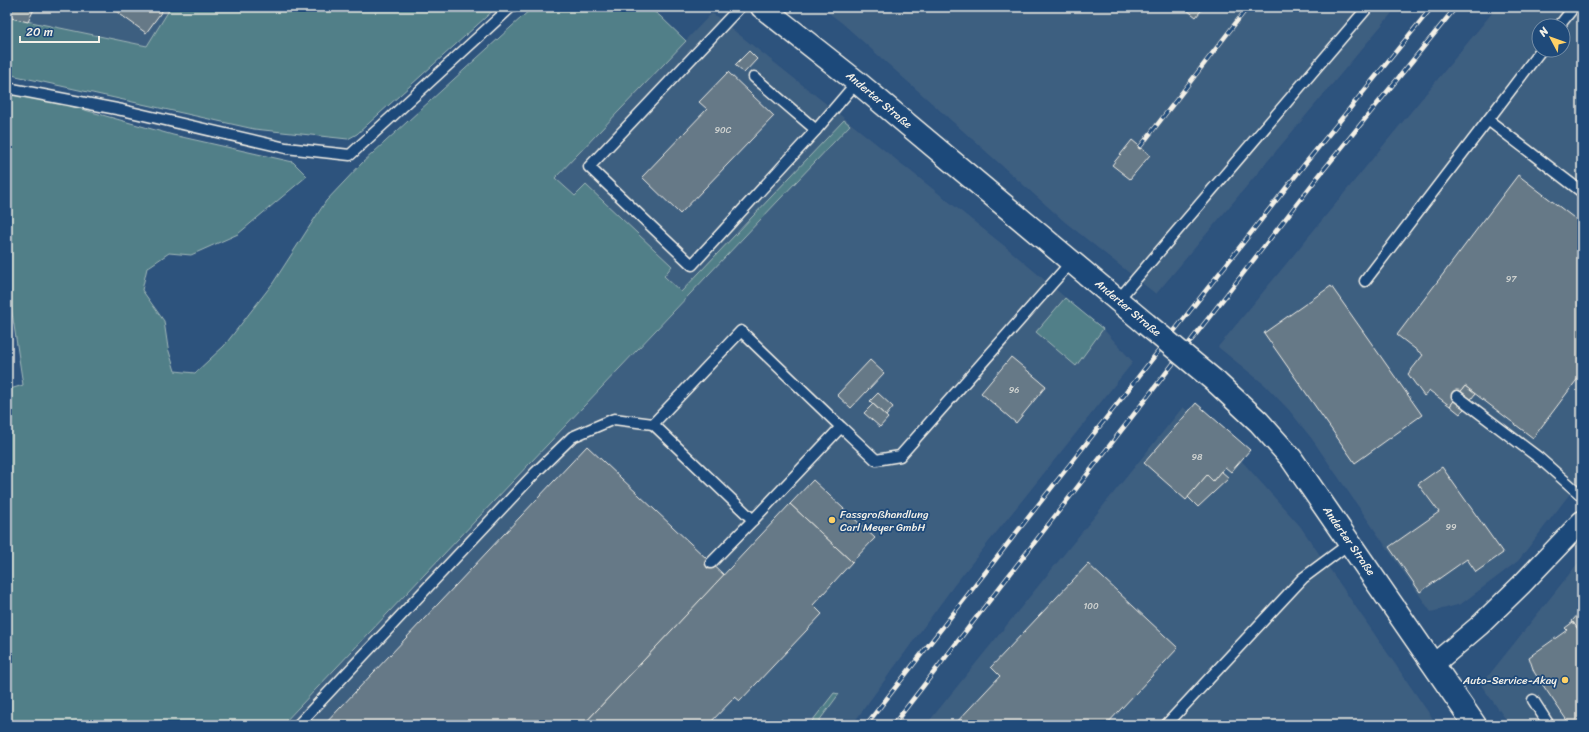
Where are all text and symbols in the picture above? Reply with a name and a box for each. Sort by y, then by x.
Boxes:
scale bar [20,18,99,44]
north arrow [1531,18,1571,58]
text: 20 m [26,21,53,43]
text: N [1534,22,1554,42]
street label: Anderter Straße [841,66,917,134]
house number: 90C [715,122,732,138]
house number: 97 [1506,271,1517,287]
street label: Anderter Straße [1090,274,1166,342]
house number: 96 [1009,382,1019,398]
house number: 98 [1192,449,1203,465]
street label: Anderter Straße [1317,501,1380,580]
place label: Fassgroßhandlung Carl Meyer GmbH [840,505,929,537]
marker: Fassgroßhandlung Carl Meyer GmbH [827,515,837,525]
house number: 99 [1445,519,1457,535]
house number: 100 [1083,598,1099,614]
place label: Auto-Service-Akay [1462,671,1557,690]
marker: Auto-Service-Akay [1560,675,1570,685]

